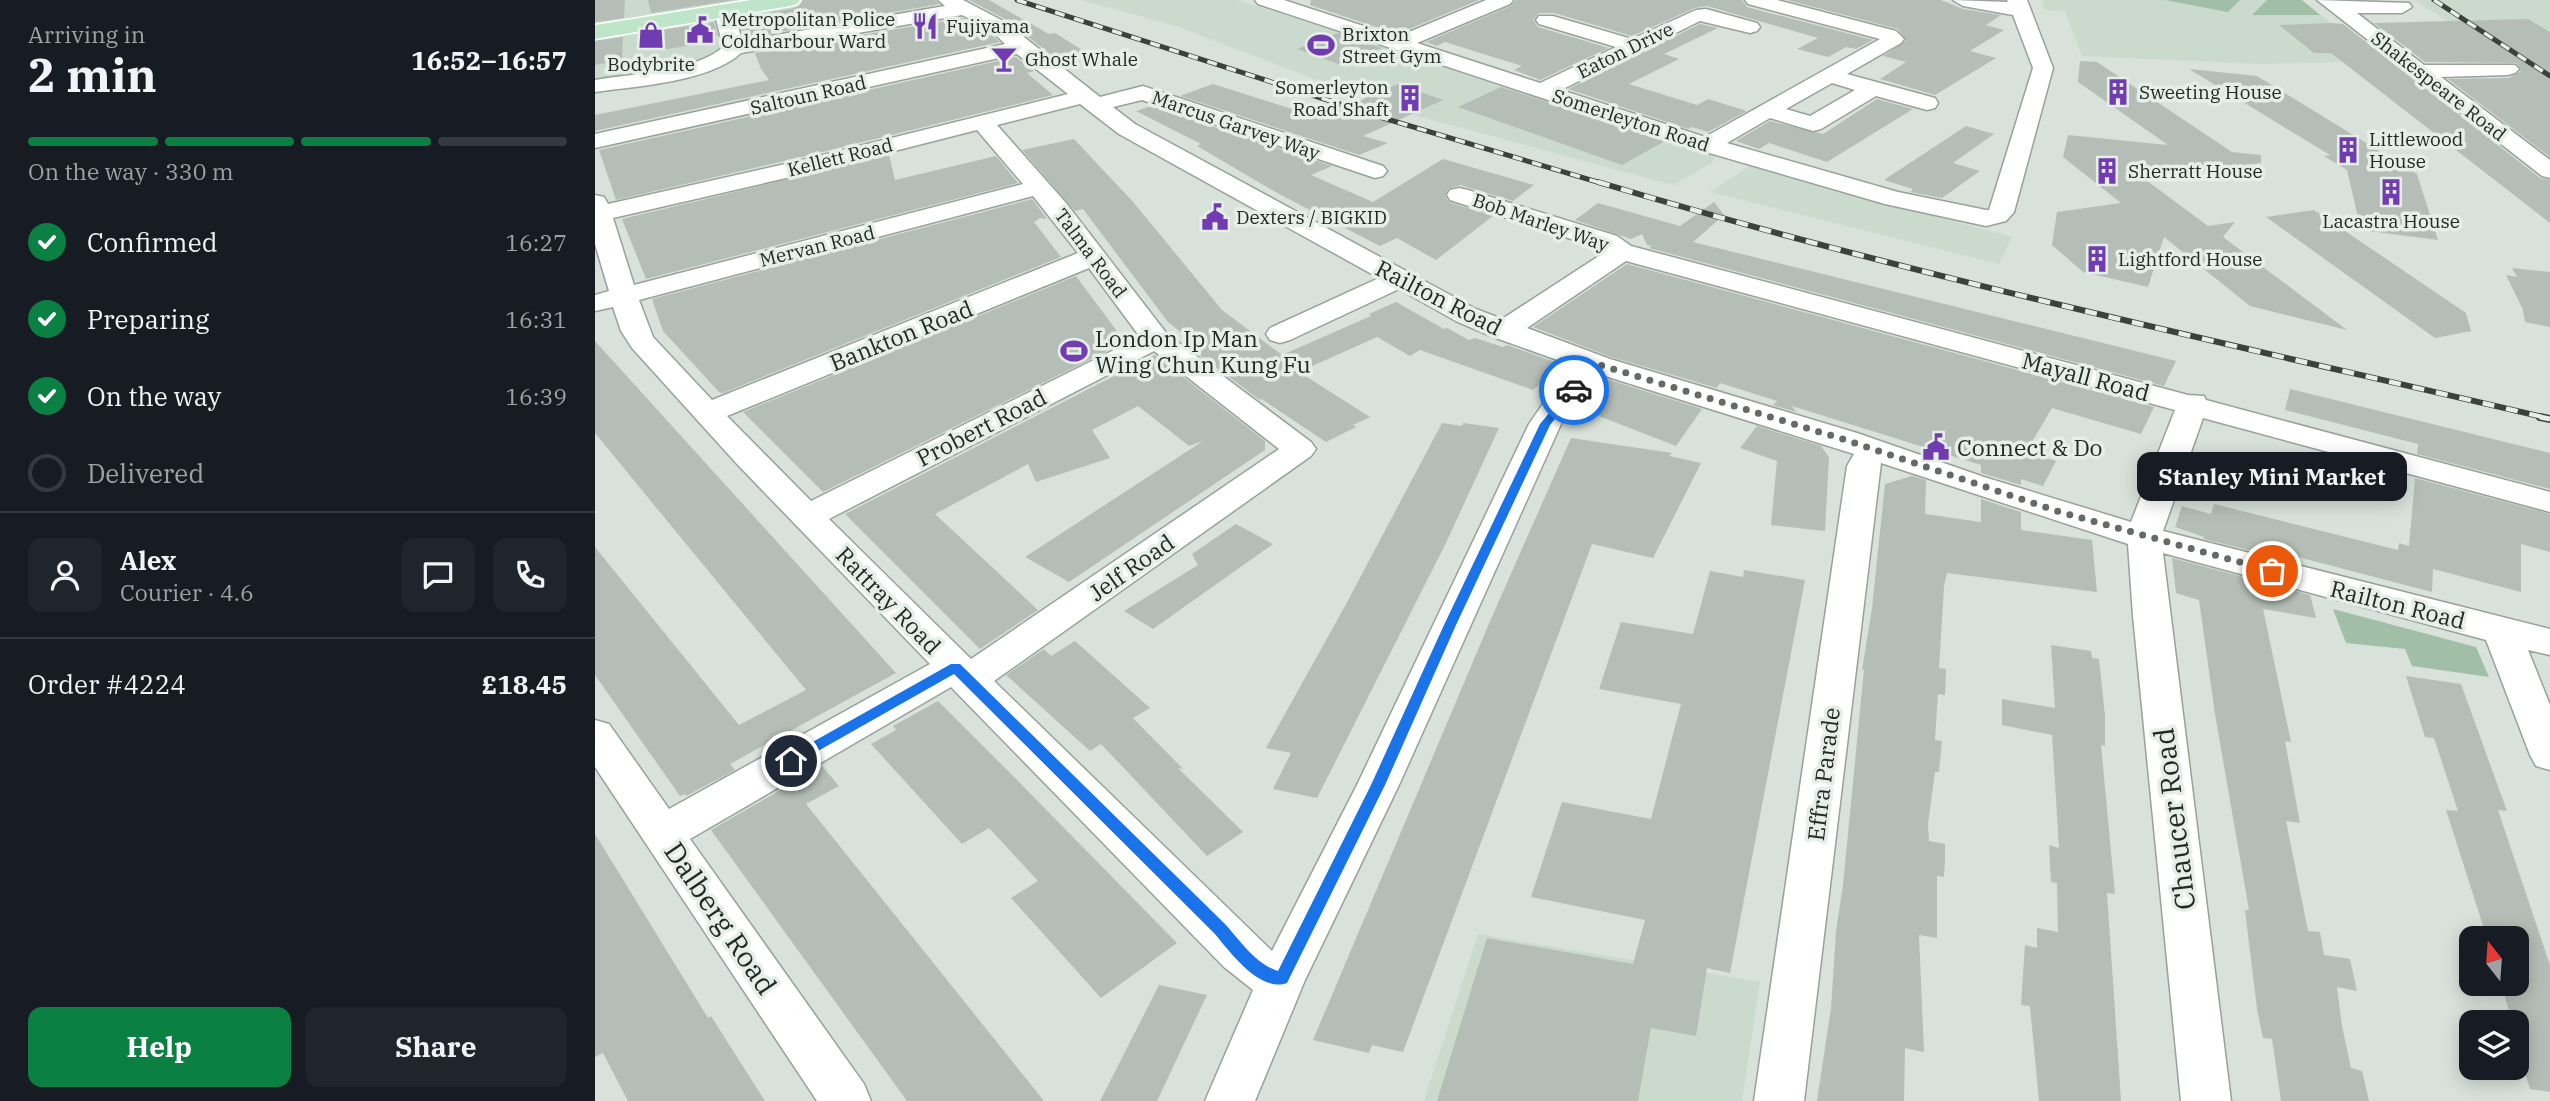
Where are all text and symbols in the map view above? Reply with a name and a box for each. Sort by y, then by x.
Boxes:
place label: Metropolitan Police Coldharbour Ward [721,7,895,53]
restaurant icon: Fujiyama [910,11,940,41]
place label: Fujiyama [946,14,1030,38]
public building icon: Metropolitan Police Coldharbour Ward [685,15,715,45]
street label: Eaton Drive [1573,16,1677,84]
text: Arriving in [28,19,145,49]
shop icon: Bodybrite [636,20,666,50]
place label: Brixton Street Gym [1342,22,1442,68]
street label: Shakespeare Road [2367,26,2511,146]
sports icon: Brixton Street Gym [1306,30,1336,60]
text: 16:52–16:57 [411,43,567,77]
bar icon: Ghost Whale [989,44,1019,74]
text: 2 min [28,45,157,105]
place label: Ghost Whale [1025,47,1138,71]
place label: Bodybrite [607,52,695,76]
street label: Saltoun Road [748,70,868,120]
place label: Somerleyton Road Shaft [1275,75,1389,121]
building icon: Sweeting House [2103,77,2133,107]
place label: Sweeting House [2139,80,2282,104]
building icon: Somerleyton Road Shaft [1395,83,1425,113]
street label: Somerleyton Road [1549,83,1713,157]
street label: Marcus Garvey Way [1149,85,1324,165]
place label: Littlewood House [2369,127,2463,173]
street label: Kellett Road [785,132,895,182]
building icon: Littlewood House [2333,135,2363,165]
text: On the way · 330 m [28,156,234,186]
building icon: Sherratt House [2092,156,2122,186]
place label: Sherratt House [2128,159,2263,183]
building icon: Lacastra House [2376,177,2406,207]
street label: Bob Marley Way [1470,187,1613,257]
public building icon: Dexters / BIGKID [1200,202,1230,232]
street label: Talma Road [1050,203,1132,303]
place label: Dexters / BIGKID [1236,205,1387,229]
place label: Lacastra House [2322,209,2460,233]
street label: Mervan Road [757,220,877,272]
icon: check [28,223,66,261]
text: Confirmed [87,225,218,259]
text: 16:27 [505,227,567,257]
building icon: Lightford House [2082,244,2112,274]
place label: Lightford House [2118,247,2263,271]
street label: Railton Road [1371,252,1507,342]
street label: Bankton Road [825,293,977,377]
icon: check [28,300,66,338]
text: Preparing [87,302,209,336]
text: 16:31 [505,304,567,334]
place label: London Ip Man Wing Chun Kung Fu [1095,323,1311,379]
sports icon: London Ip Man Wing Chun Kung Fu [1059,336,1089,366]
street label: Mayall Road [2019,345,2153,407]
courier [1539,355,1609,425]
icon: car [1555,371,1593,409]
icon: check [28,377,66,415]
text: On the way [87,379,221,413]
text: 16:39 [505,381,567,411]
street label: Probert Road [911,381,1051,473]
public building icon: Connect & Do [1921,432,1951,462]
place label: Connect & Do [1957,432,2103,462]
callout: Stanley Mini Market [2137,452,2407,501]
text: Delivered [87,456,204,490]
text: Stanley Mini Market [2158,461,2386,491]
street label: Jelf Road [1082,527,1180,607]
button: person [28,538,102,612]
button: chat [401,538,475,612]
button: phone [493,538,567,612]
street label: Rattray Road [830,540,948,660]
pin [2242,541,2302,601]
text: Alex [120,543,176,577]
icon: bag [2253,552,2291,590]
street label: Railton Road [2327,573,2469,635]
text: Courier · 4.6 [120,577,254,607]
text: Order #4224 [28,667,186,701]
text: £18.45 [482,667,567,701]
street label: Effra Parade [1800,706,1846,842]
street label: Chaucer Road [2144,726,2204,912]
pin [761,731,821,791]
icon: home [772,742,810,780]
street label: Dalberg Road [656,835,786,1001]
north arrow [2459,926,2529,996]
map controls [2459,926,2529,1080]
button: Help [28,1007,291,1087]
button: Share [305,1007,567,1087]
button: layers [2459,1010,2529,1080]

